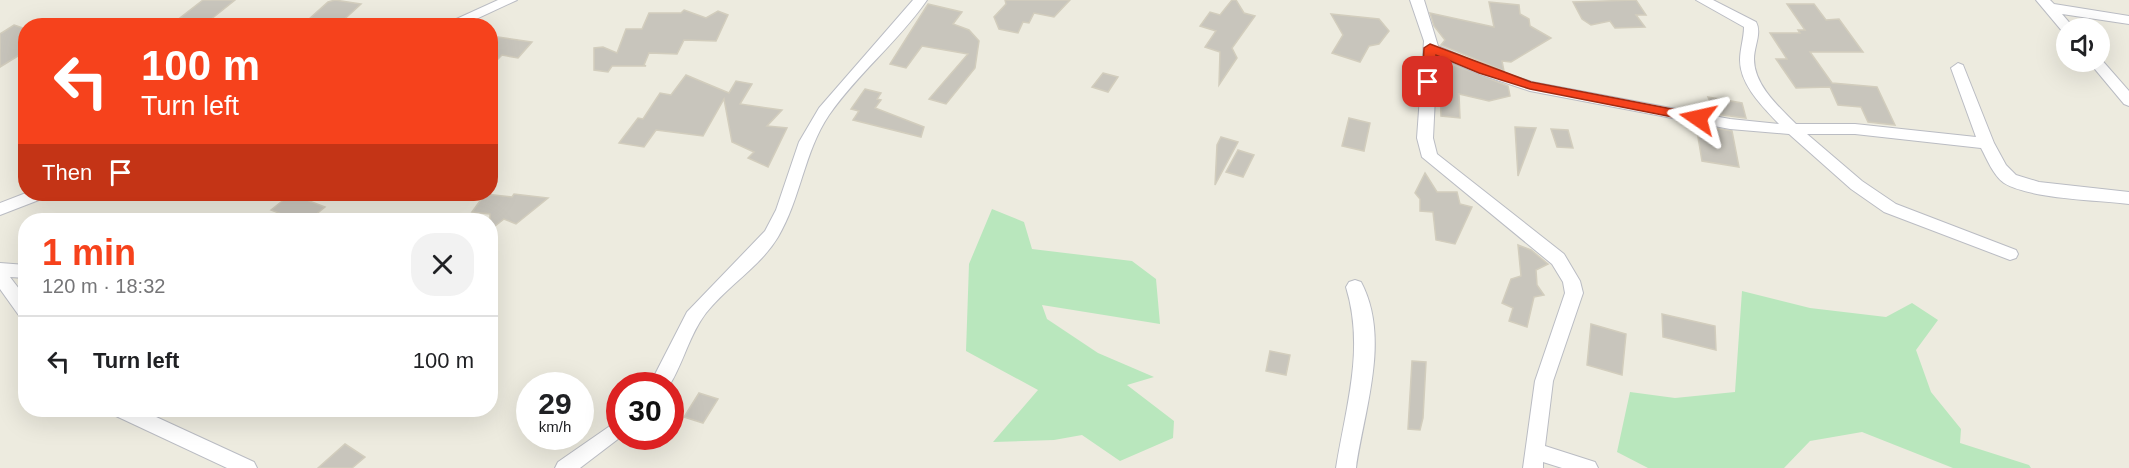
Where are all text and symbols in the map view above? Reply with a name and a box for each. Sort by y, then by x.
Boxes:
map controls [2056,18,2110,72]
button: sound [2056,18,2110,72]
icon: left [42,42,120,120]
text: 100 m [141,42,260,89]
pin [1402,56,1453,107]
icon: arrive [1411,65,1444,98]
position arrow [1666,86,1730,150]
text: Turn left [141,91,239,121]
icon: arrive [104,156,137,189]
text: Then [42,160,92,185]
text: 1 min [42,232,136,273]
button: close [411,233,474,296]
text: 120 m · 18:32 [42,275,165,297]
icon: left [42,345,75,378]
text: Turn left [93,348,179,373]
text: 100 m [413,348,474,373]
speed limit sign: 30 [606,372,684,450]
text: 29 [538,387,572,420]
text: km/h [539,418,571,435]

